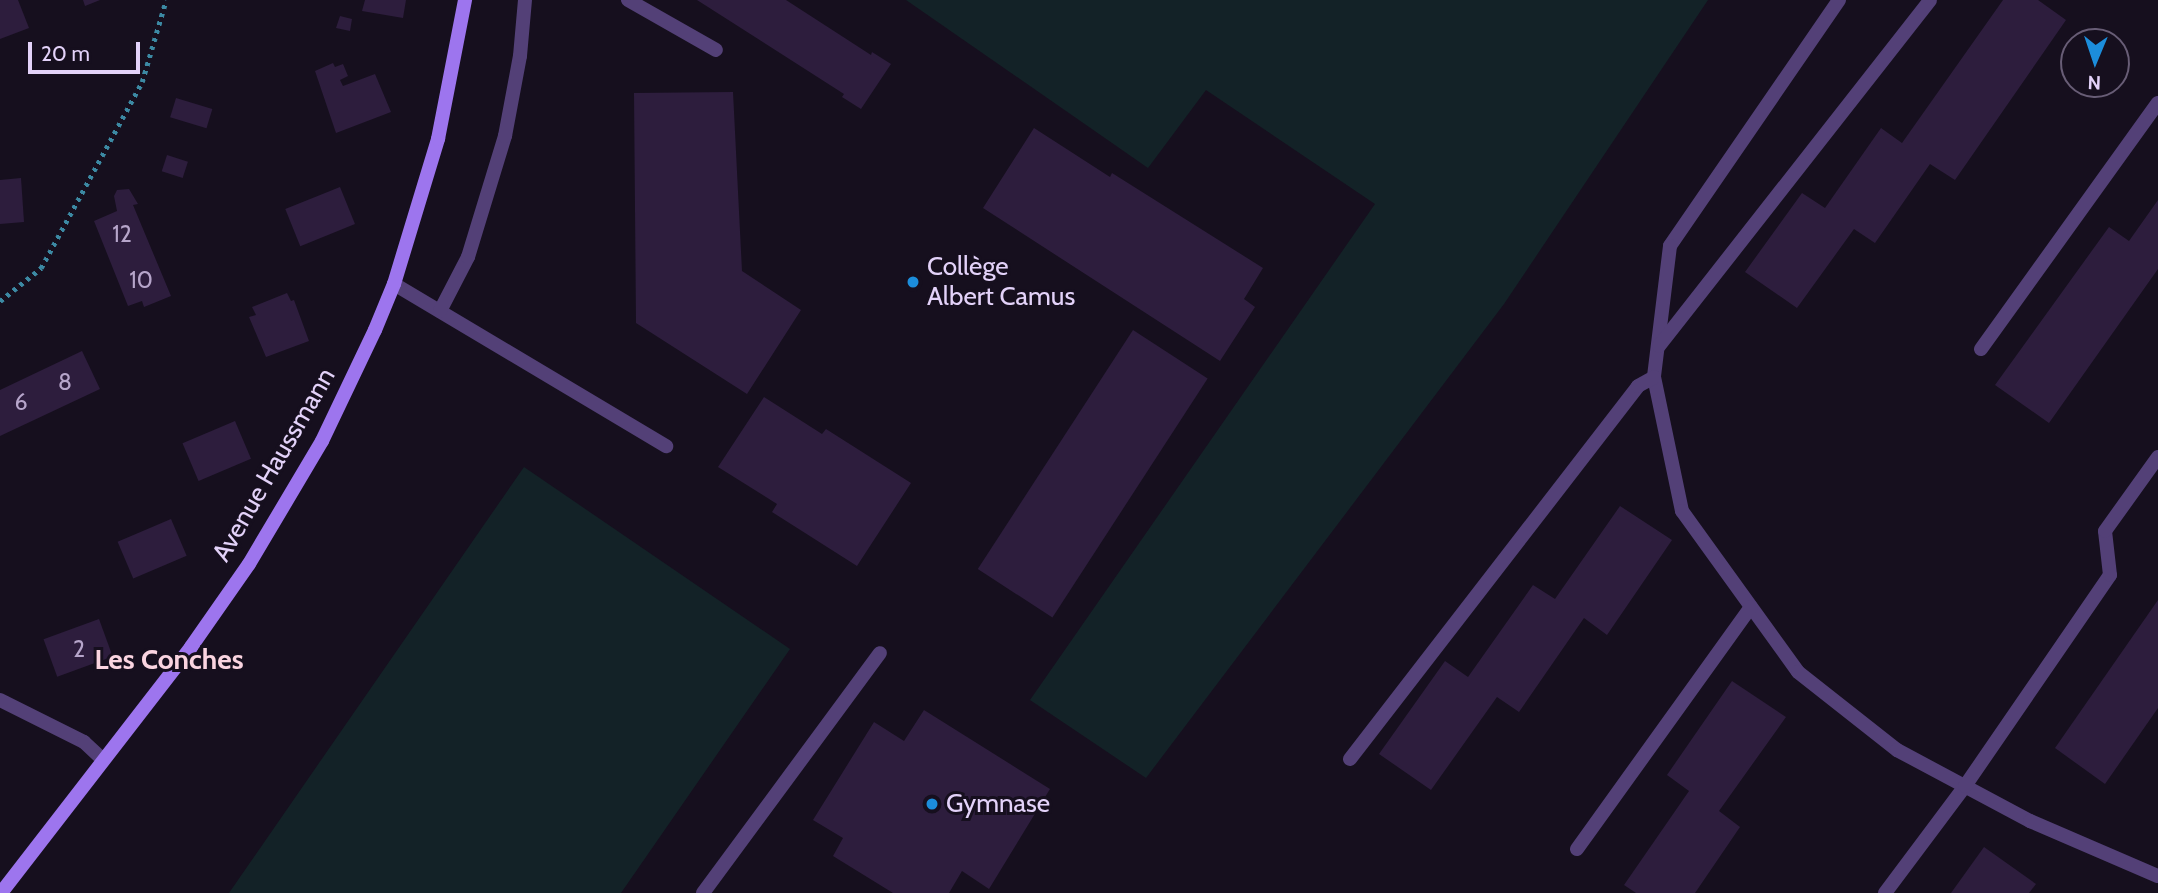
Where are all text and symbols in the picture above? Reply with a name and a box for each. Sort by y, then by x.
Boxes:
scale bar [32,28,144,72]
north arrow [2060,28,2130,98]
text: 20 m [41,41,90,66]
text: N [2087,71,2101,94]
house number: 12 [112,220,132,248]
place label: Collège Albert Camus [927,251,1075,312]
house number: 10 [129,266,153,294]
marker: Collège Albert Camus [905,274,921,290]
street label: Avenue Haussmann [206,363,342,567]
house number: 8 [58,368,72,396]
house number: 6 [14,388,28,416]
house number: 2 [73,635,85,663]
district label: Les Conches [94,642,244,676]
place label: Gymnase [946,788,1050,820]
marker: Gymnase [924,796,940,812]

